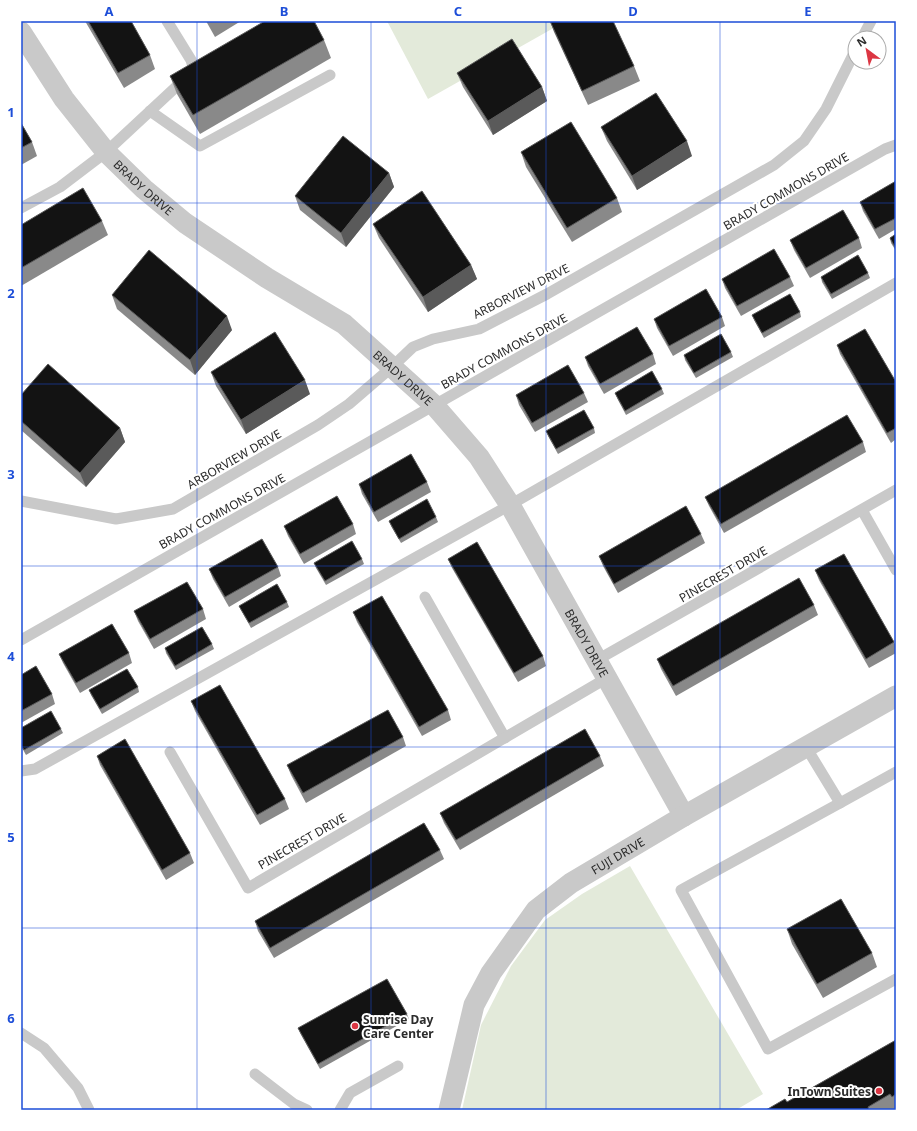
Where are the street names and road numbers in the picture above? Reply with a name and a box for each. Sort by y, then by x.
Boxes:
street label: BRADY COMMONS DRIVE [720,148,852,234]
street label: BRADY DRIVE [110,156,178,219]
street label: ARBORVIEW DRIVE [470,259,572,323]
street label: BRADY COMMONS DRIVE [438,309,570,393]
street label: BRADY DRIVE [370,346,437,409]
street label: ARBORVIEW DRIVE [184,425,284,493]
street label: BRADY COMMONS DRIVE [156,469,288,553]
street label: PINECREST DRIVE [676,542,770,606]
street label: BRADY DRIVE [561,606,613,680]
street label: PINECREST DRIVE [255,809,349,873]
street label: FUJI DRIVE [588,833,648,878]

